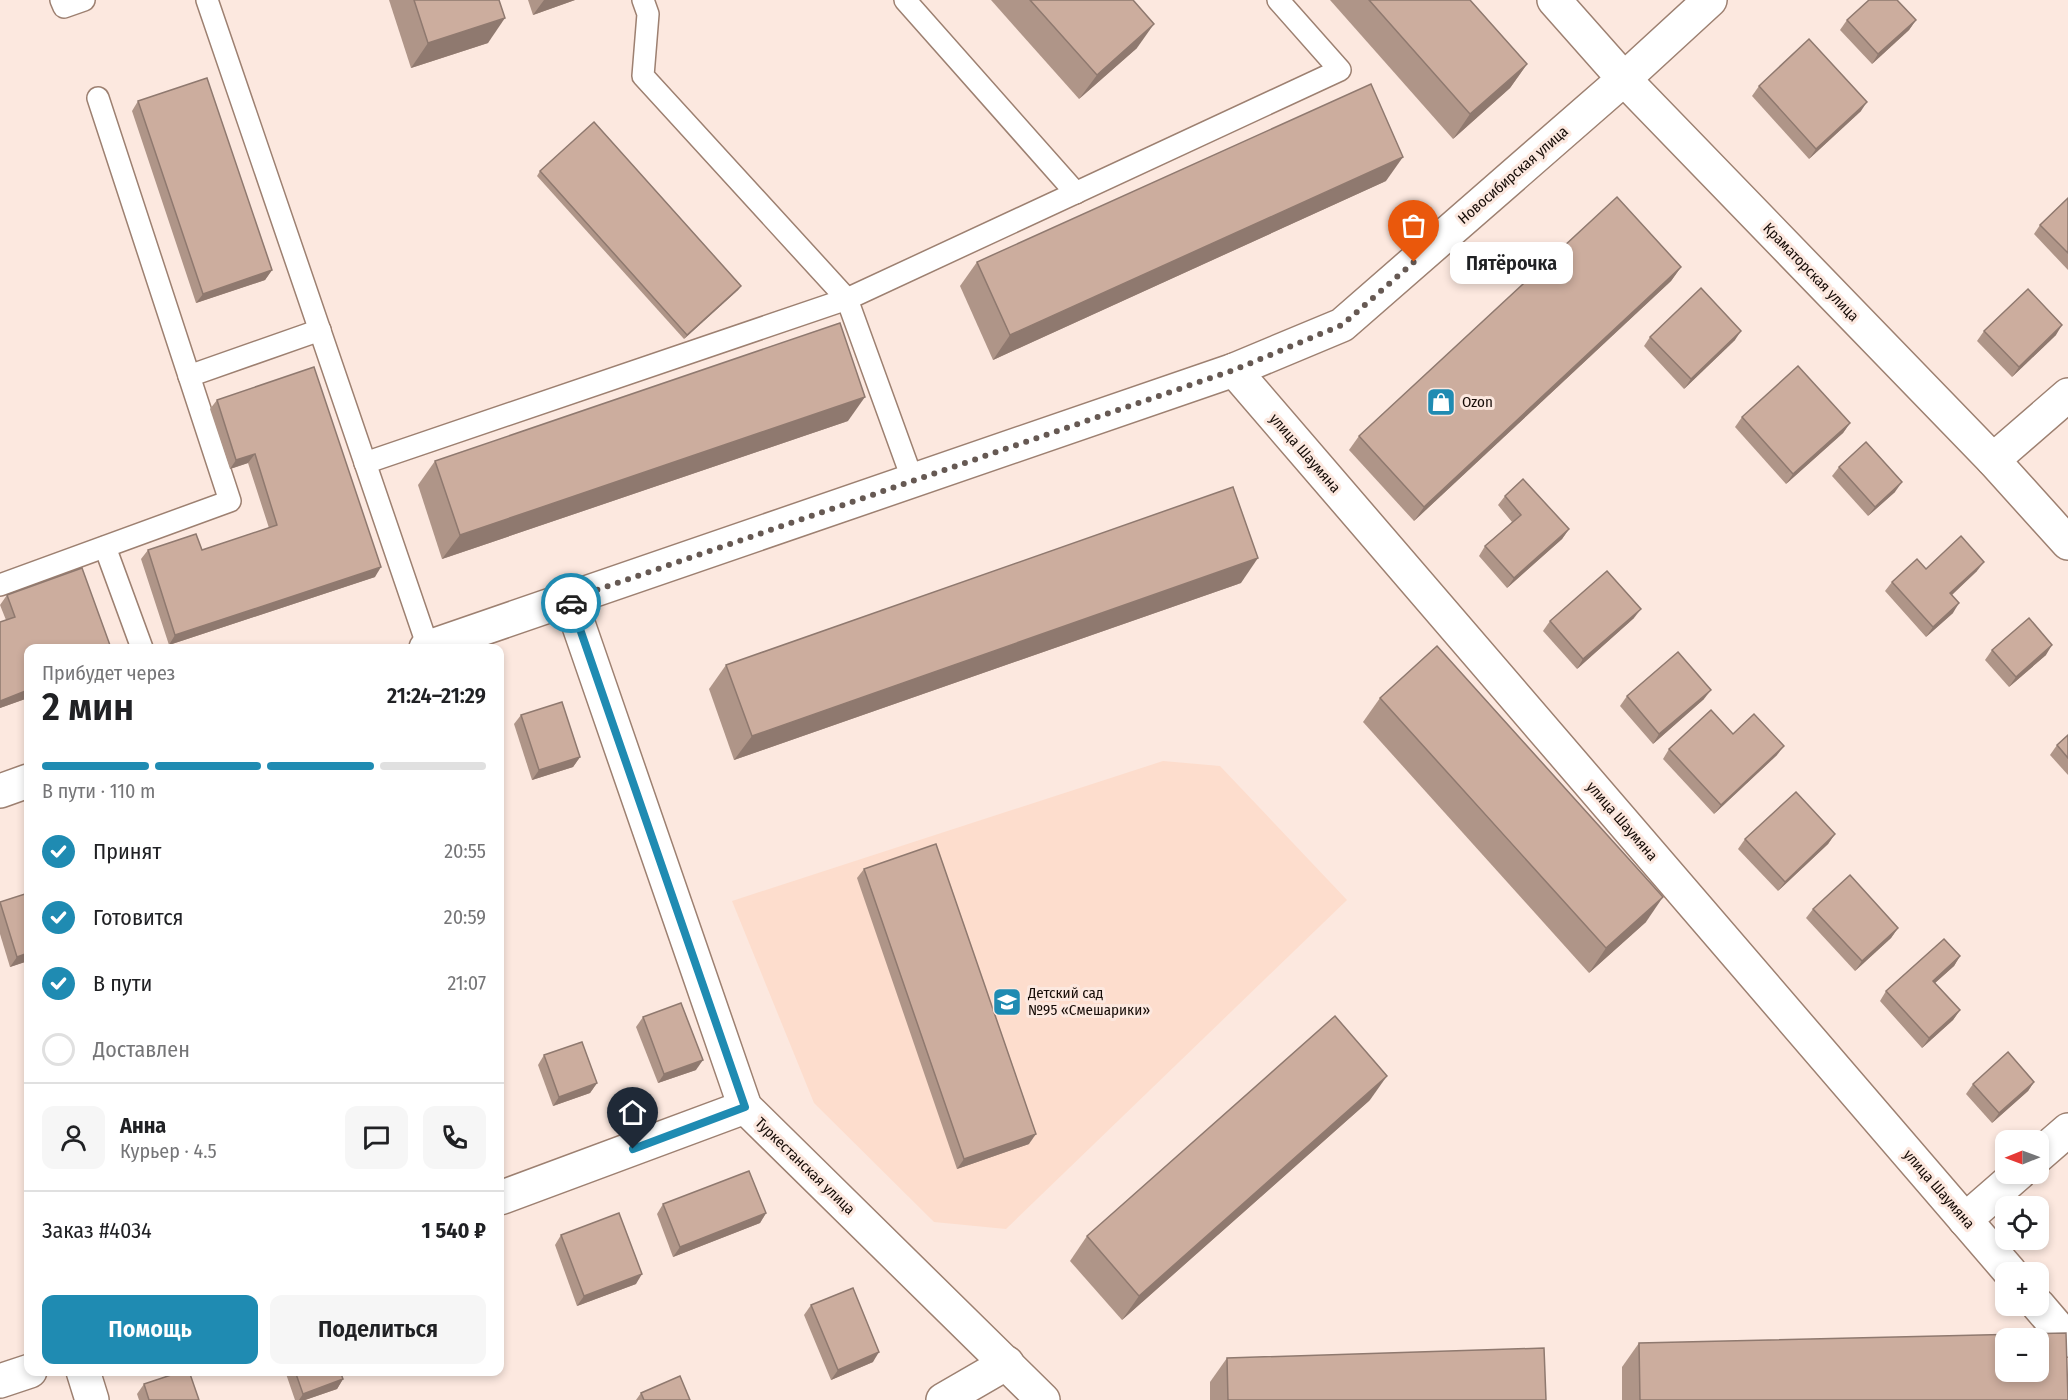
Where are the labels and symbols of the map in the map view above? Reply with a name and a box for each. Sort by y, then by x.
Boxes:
street label: Новосибирская улица [1454,122,1572,228]
pin [1388,200,1439,262]
street label: Краматорская улица [1759,219,1863,325]
callout: Пятёрочка [1450,241,1573,283]
shop icon: Ozon [1425,386,1457,418]
place label: Ozon [1462,393,1493,411]
street label: улица Шаумяна [1266,410,1344,496]
courier [541,573,601,633]
street label: улица Шаумяна [1583,778,1661,864]
place label: Детский сад №95 «Смешарики» [1027,984,1150,1019]
school or university icon: Детский сад №95 «Смешарики» [991,986,1023,1018]
pin [607,1087,658,1149]
street label: Туркестанская улица [751,1114,859,1218]
north arrow [1995,1130,2049,1184]
street label: улица Шаумяна [1900,1146,1978,1232]

